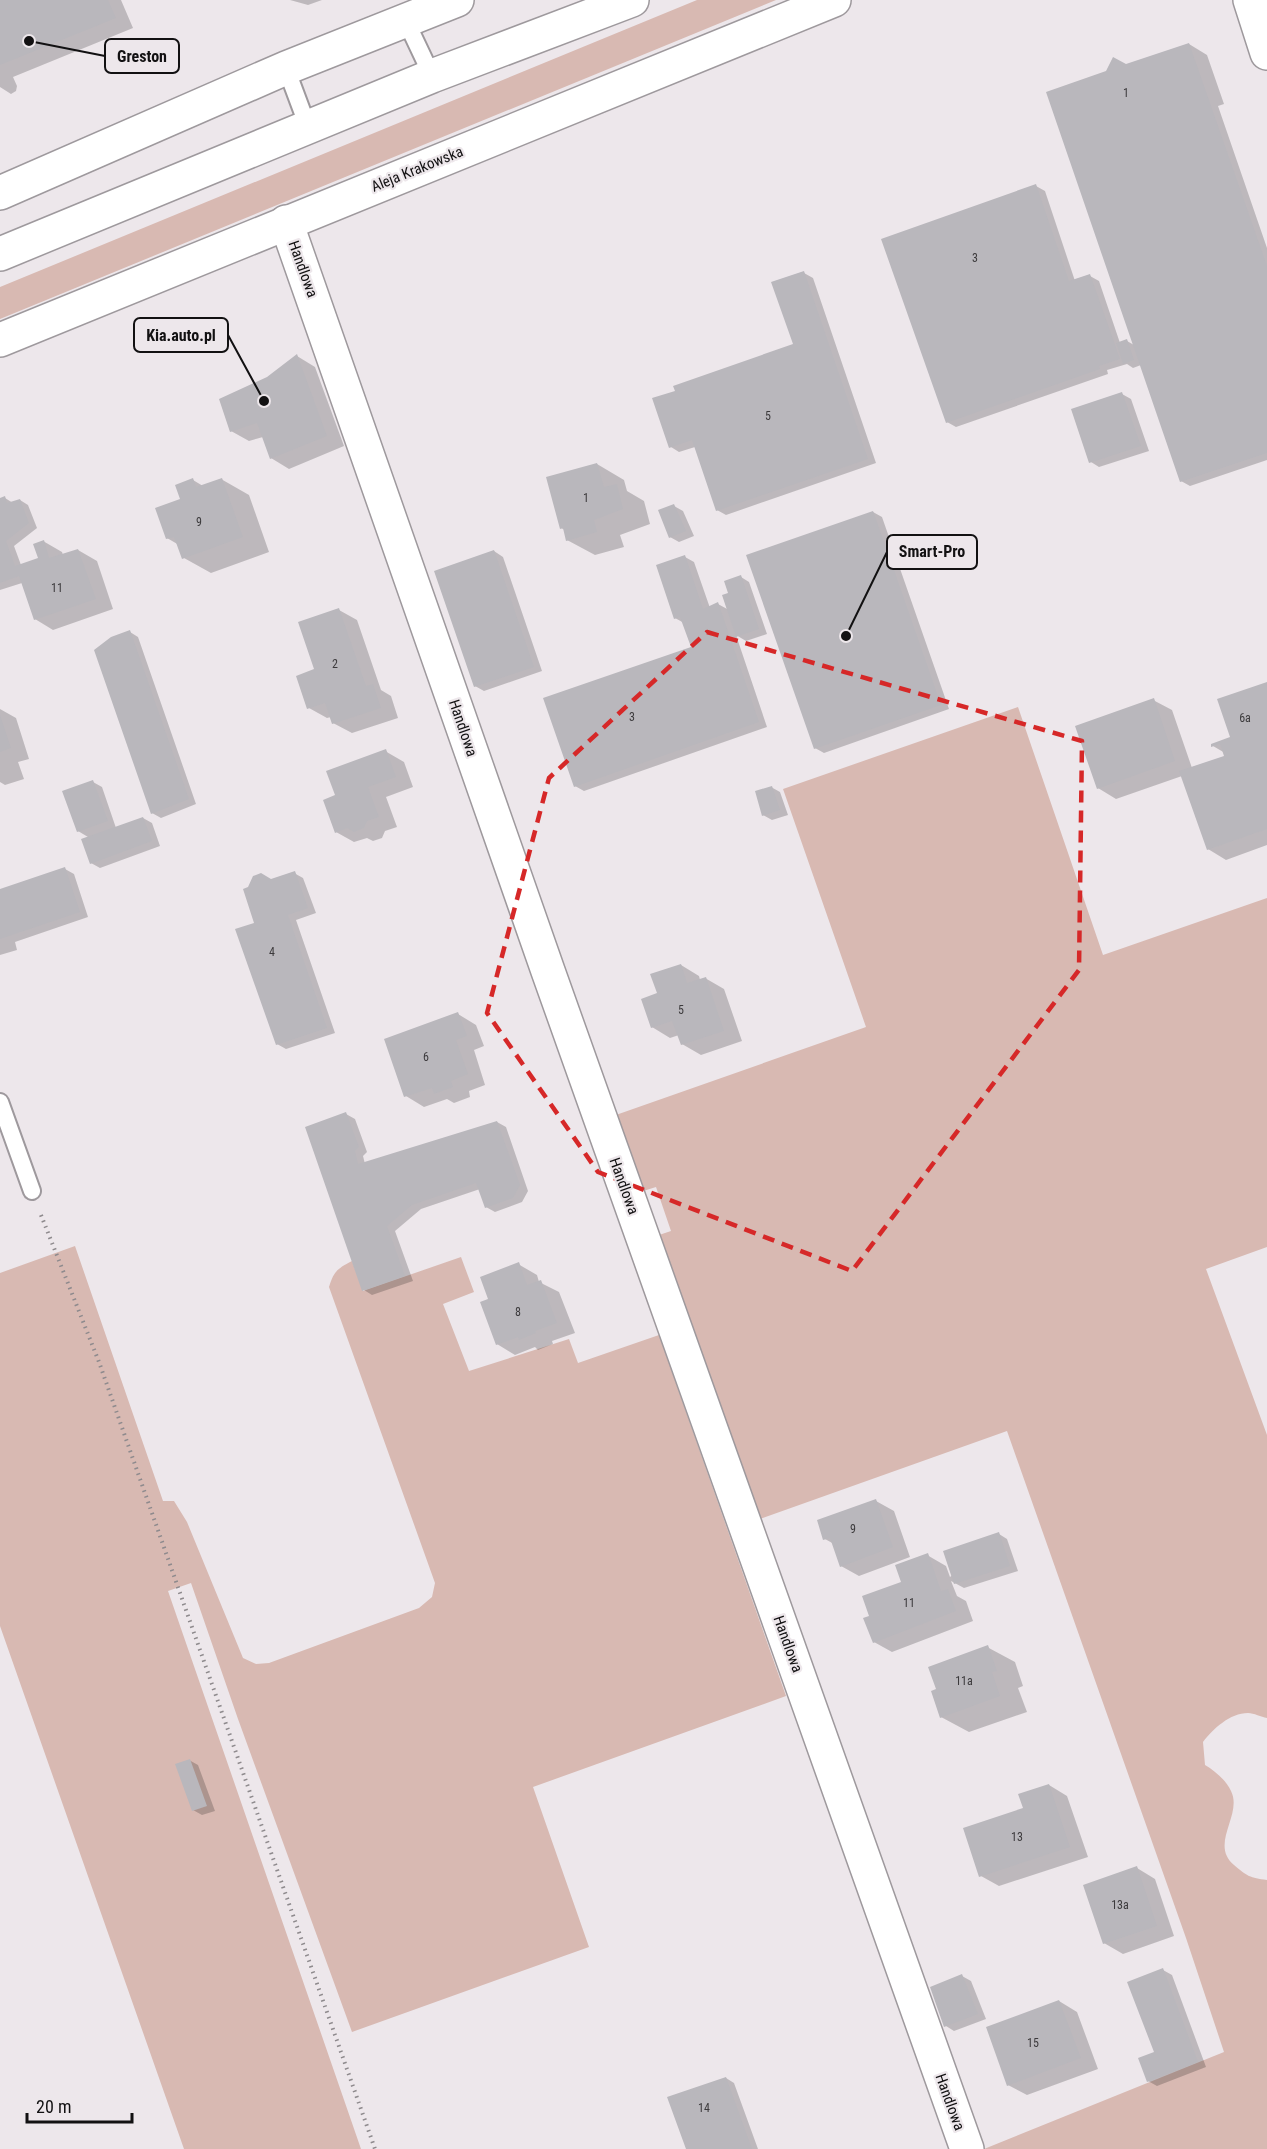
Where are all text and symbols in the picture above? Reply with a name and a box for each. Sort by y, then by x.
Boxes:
callout: Greston [105,39,179,73]
text: Greston [117,47,167,66]
house number: 1 [1123,86,1129,100]
street label: Aleja Krakowska [368,142,466,196]
street label: Handlowa [284,238,322,300]
house number: 3 [972,251,978,265]
callout: Kia.auto.pl [134,318,228,352]
text: Kia.auto.pl [146,326,216,345]
house number: 5 [765,409,771,423]
house number: 1 [583,491,589,505]
house number: 9 [196,515,202,529]
callout: Smart-Pro [887,535,977,569]
text: Smart-Pro [899,542,965,561]
house number: 11 [51,581,63,595]
house number: 2 [332,657,338,671]
street label: Handlowa [445,697,481,759]
house number: 3 [629,710,635,724]
house number: 6a [1239,711,1251,725]
house number: 4 [269,945,275,959]
house number: 5 [678,1003,684,1017]
house number: 6 [423,1050,429,1064]
street label: Handlowa [605,1155,643,1217]
house number: 8 [515,1305,521,1319]
house number: 9 [850,1522,856,1536]
house number: 11 [903,1596,915,1610]
street label: Handlowa [769,1613,807,1675]
house number: 11a [955,1674,973,1688]
house number: 13 [1011,1830,1023,1844]
house number: 13a [1111,1898,1129,1912]
house number: 15 [1027,2036,1039,2050]
street label: Handlowa [931,2071,969,2133]
scale bar [27,2086,132,2124]
text: 20 m [36,2096,71,2117]
house number: 14 [698,2101,710,2115]

